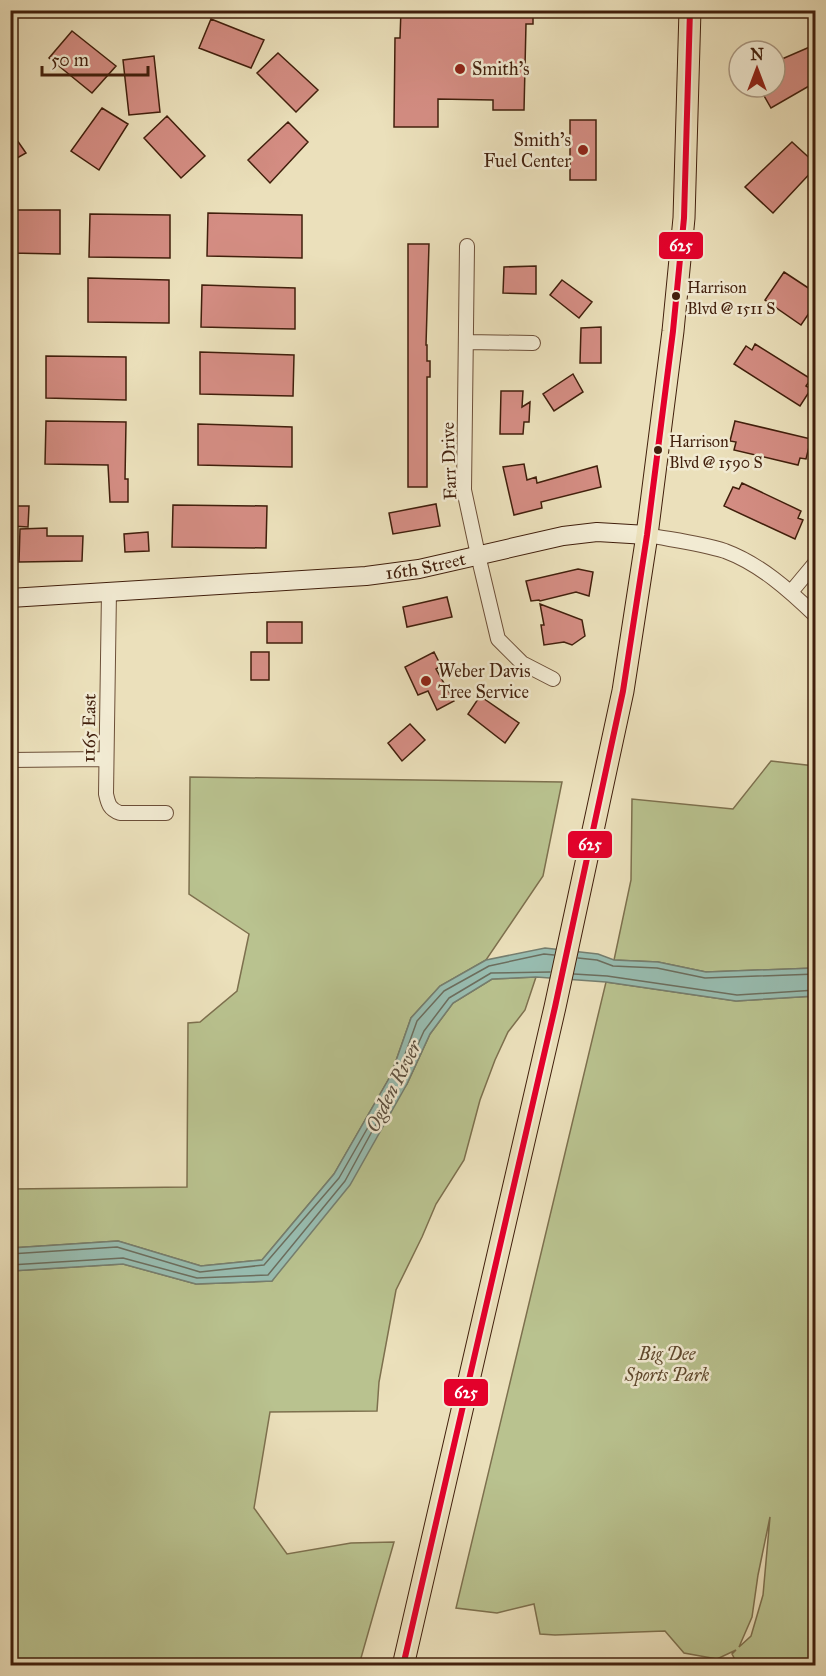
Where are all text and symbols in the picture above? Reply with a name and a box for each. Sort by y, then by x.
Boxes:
scale bar [42,39,148,77]
north arrow [727,39,787,99]
text: N [750,45,764,64]
text: 50 m [51,49,89,71]
place label: Smith's [472,58,530,80]
marker: Smith's [453,62,467,76]
place label: Smith's Fuel Center [484,129,571,172]
marker: Smith's Fuel Center [576,143,590,157]
line badge: 625 [658,231,704,260]
text: 625 [669,236,693,255]
place label: Harrison Blvd @ 1511 S [687,278,775,318]
marker: Harrison Blvd @ 1511 S [670,290,682,302]
street label: Farr Drive [437,422,461,500]
place label: Harrison Blvd @ 1590 S [669,432,763,472]
marker: Harrison Blvd @ 1590 S [652,444,664,456]
street label: 16th Street [384,548,468,584]
place label: Weber Davis Tree Service [438,660,531,703]
marker: Weber Davis Tree Service [419,674,433,688]
street label: 1165 East [77,693,101,763]
line badge: 625 [567,830,613,859]
text: 625 [578,835,602,854]
water label: Ogden River [360,1035,427,1136]
park label: Big Dee Sports Park [624,1343,709,1387]
line badge: 625 [443,1378,489,1407]
text: 625 [454,1383,478,1402]

